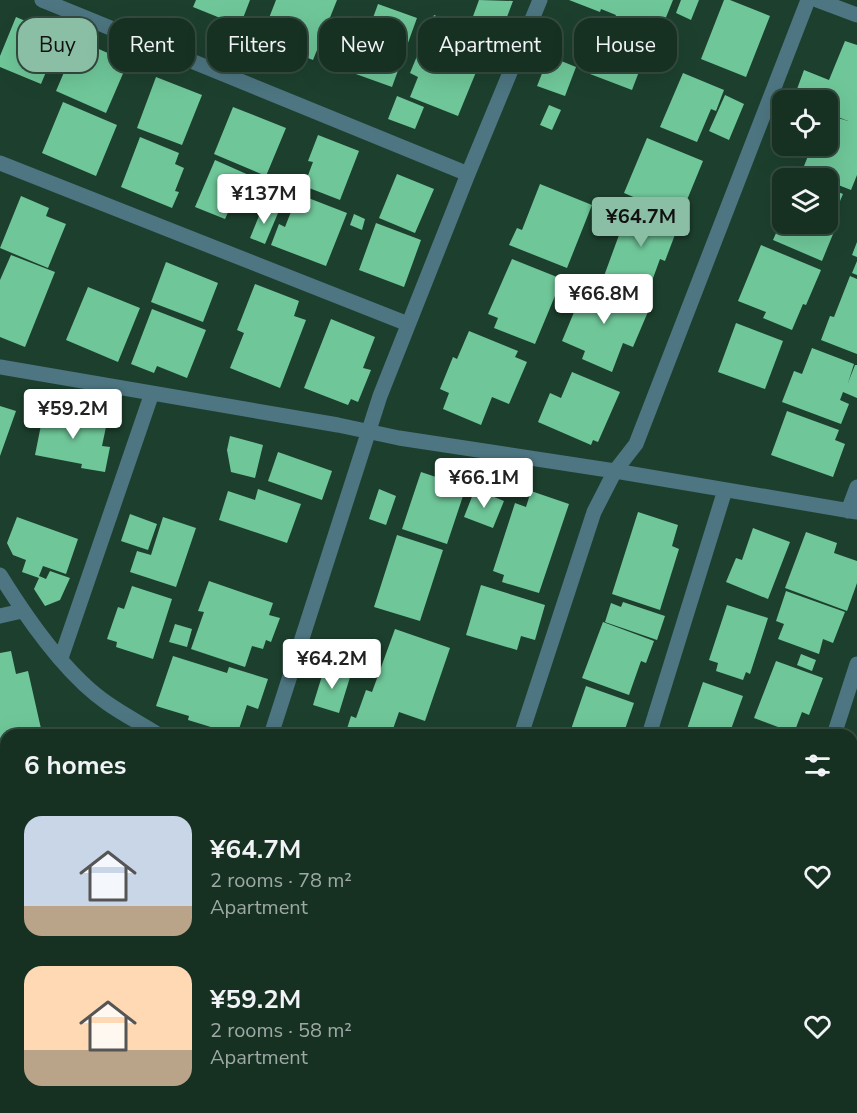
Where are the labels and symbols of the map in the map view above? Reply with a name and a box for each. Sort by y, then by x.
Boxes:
pin: ¥137M [222,174,306,225]
pin: ¥64.7M [592,197,690,248]
pin: ¥66.8M [555,274,653,325]
pin: ¥59.2M [24,389,122,440]
pin: ¥66.1M [435,458,533,509]
pin: ¥64.2M [283,639,381,690]

